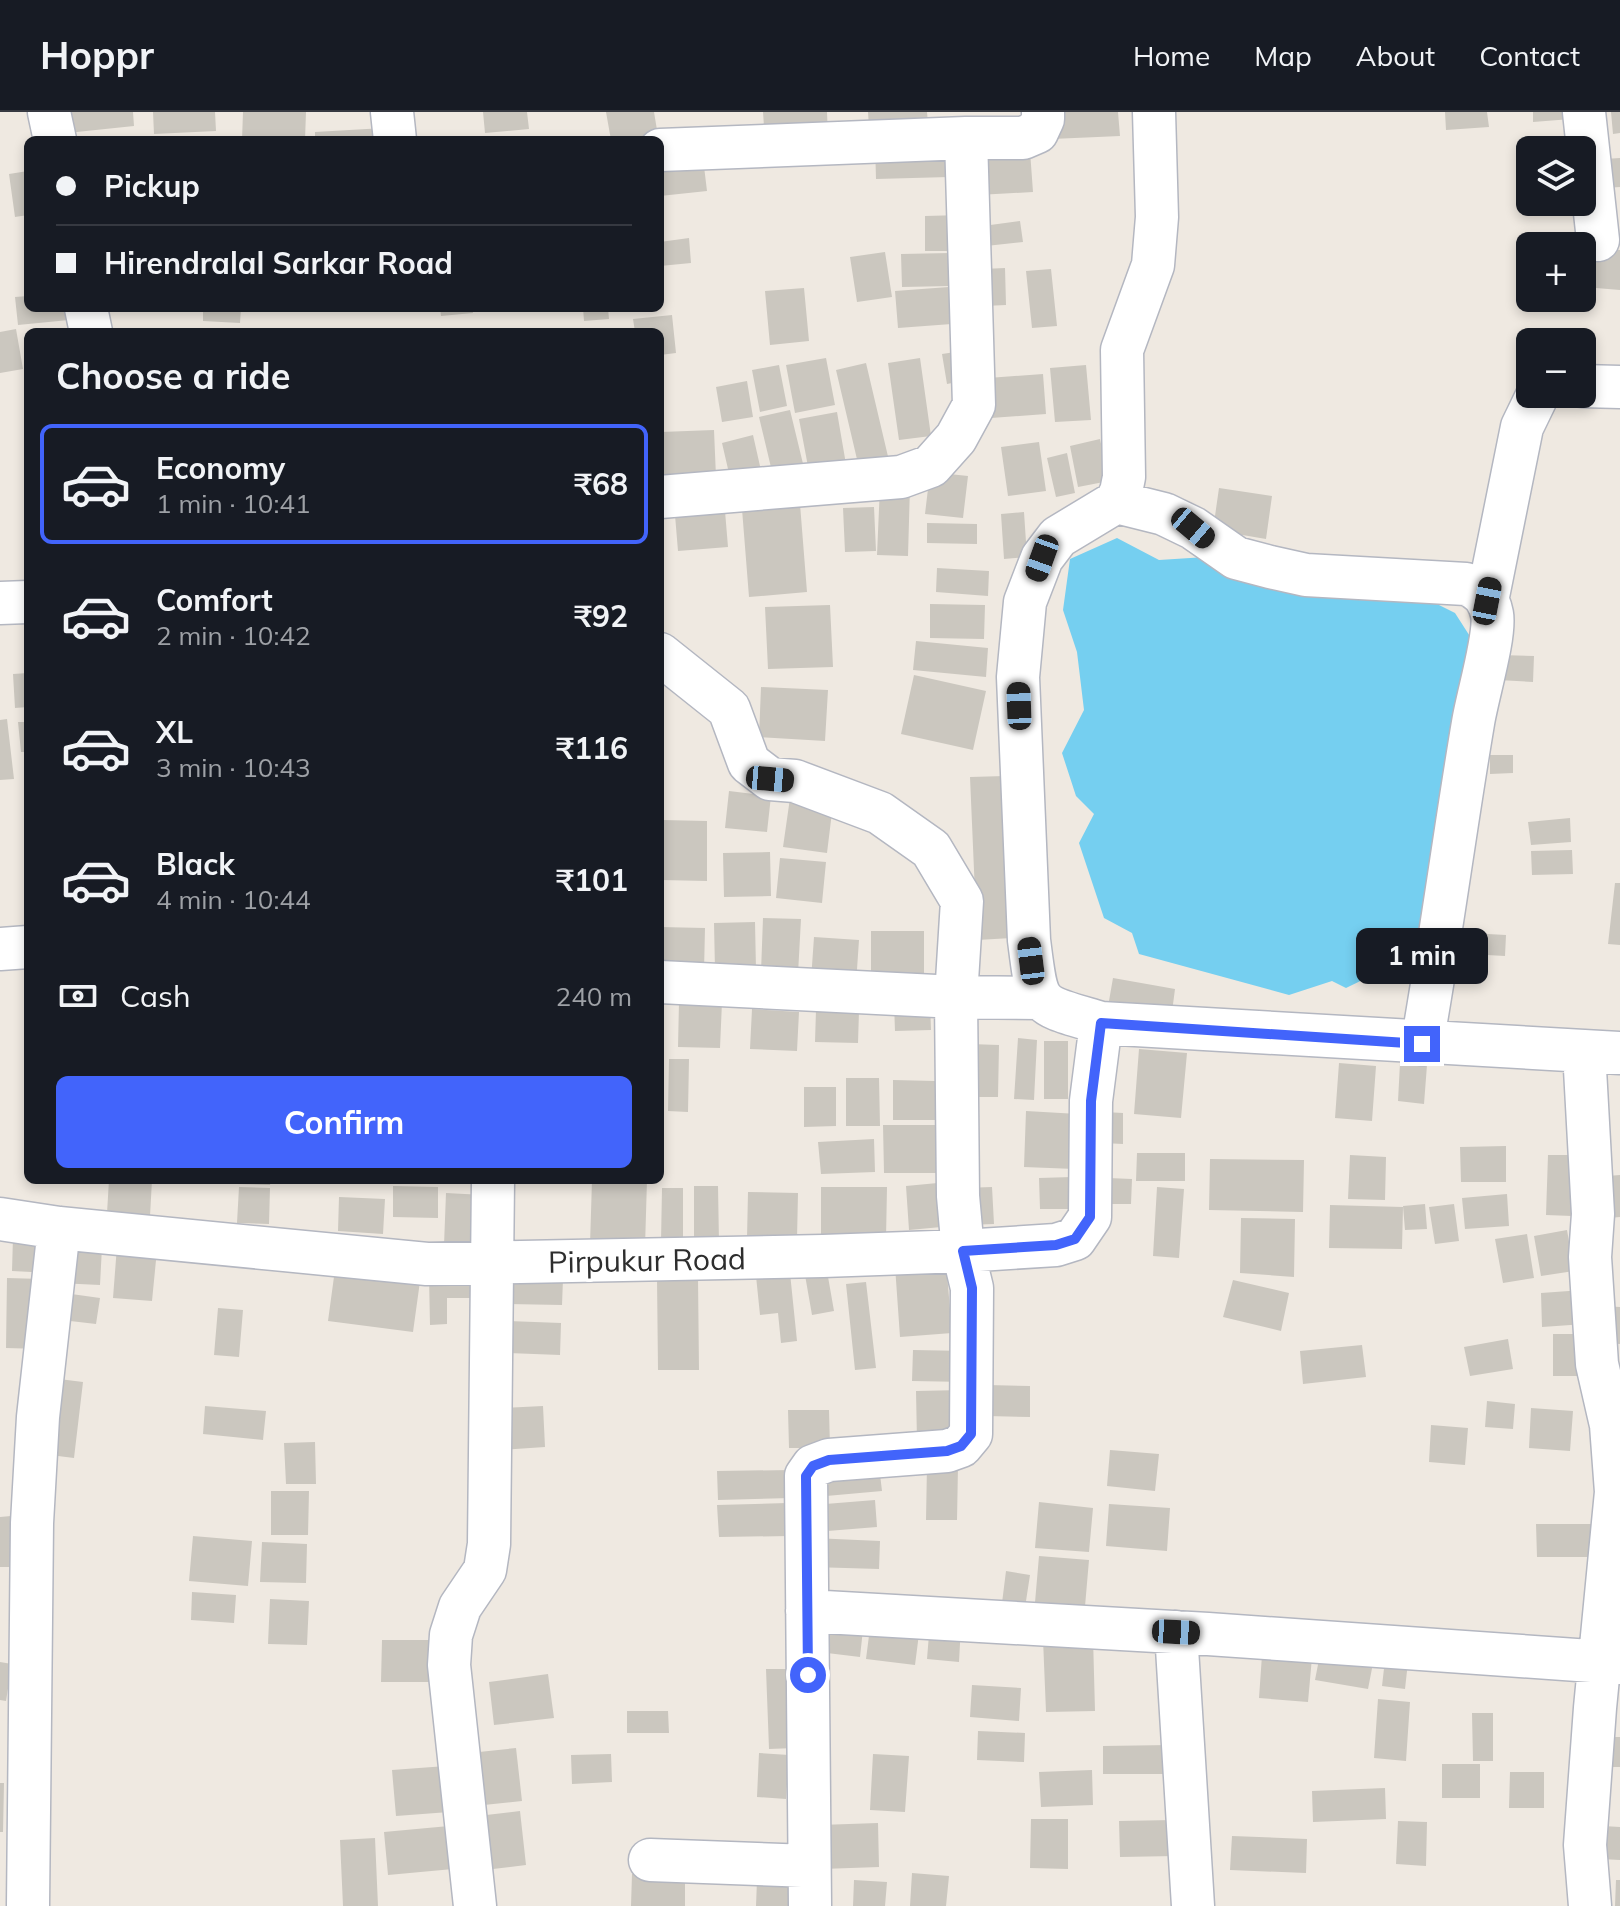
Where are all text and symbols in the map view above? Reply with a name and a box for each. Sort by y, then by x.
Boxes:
text: Hoppr [40,31,154,79]
text: Home [1133,38,1210,73]
text: Map [1254,38,1312,73]
text: About [1356,38,1435,73]
text: Contact [1479,38,1580,73]
map controls [1516,136,1596,408]
button: layers [1516,136,1596,216]
text: Pickup [104,167,200,205]
button: + [1516,232,1596,312]
text: Hirendralal Sarkar Road [104,244,453,282]
button: − [1516,328,1596,408]
text: Choose a ride [56,353,290,398]
icon: car [60,448,132,520]
text: Economy [156,449,285,487]
text: ₹68 [574,465,628,503]
text: 1 min · 10:41 [156,487,311,520]
car [1167,503,1219,553]
car [1023,531,1061,585]
car [1471,575,1503,627]
icon: car [60,580,132,652]
text: Comfort [156,581,273,619]
text: ₹92 [574,597,628,635]
text: 2 min · 10:42 [156,619,311,652]
car [1006,682,1032,730]
icon: car [60,712,132,784]
text: XL [156,713,193,751]
text: ₹116 [556,729,628,767]
text: 3 min · 10:43 [156,751,311,784]
car [745,765,795,793]
icon: car [60,844,132,916]
text: Black [156,845,235,883]
text: ₹101 [556,861,628,899]
text: 4 min · 10:44 [156,883,311,916]
callout: 1 min [1356,928,1488,984]
car [1016,936,1046,986]
text: 1 min [1388,939,1456,972]
icon: cash [56,974,100,1018]
text: Cash [120,977,191,1015]
text: 240 m [556,980,632,1013]
route end [1404,1026,1440,1062]
button: Confirm [56,1076,632,1168]
street label: Pirpukur Road [548,1239,746,1281]
car [1151,1619,1201,1645]
route start [790,1657,826,1693]

